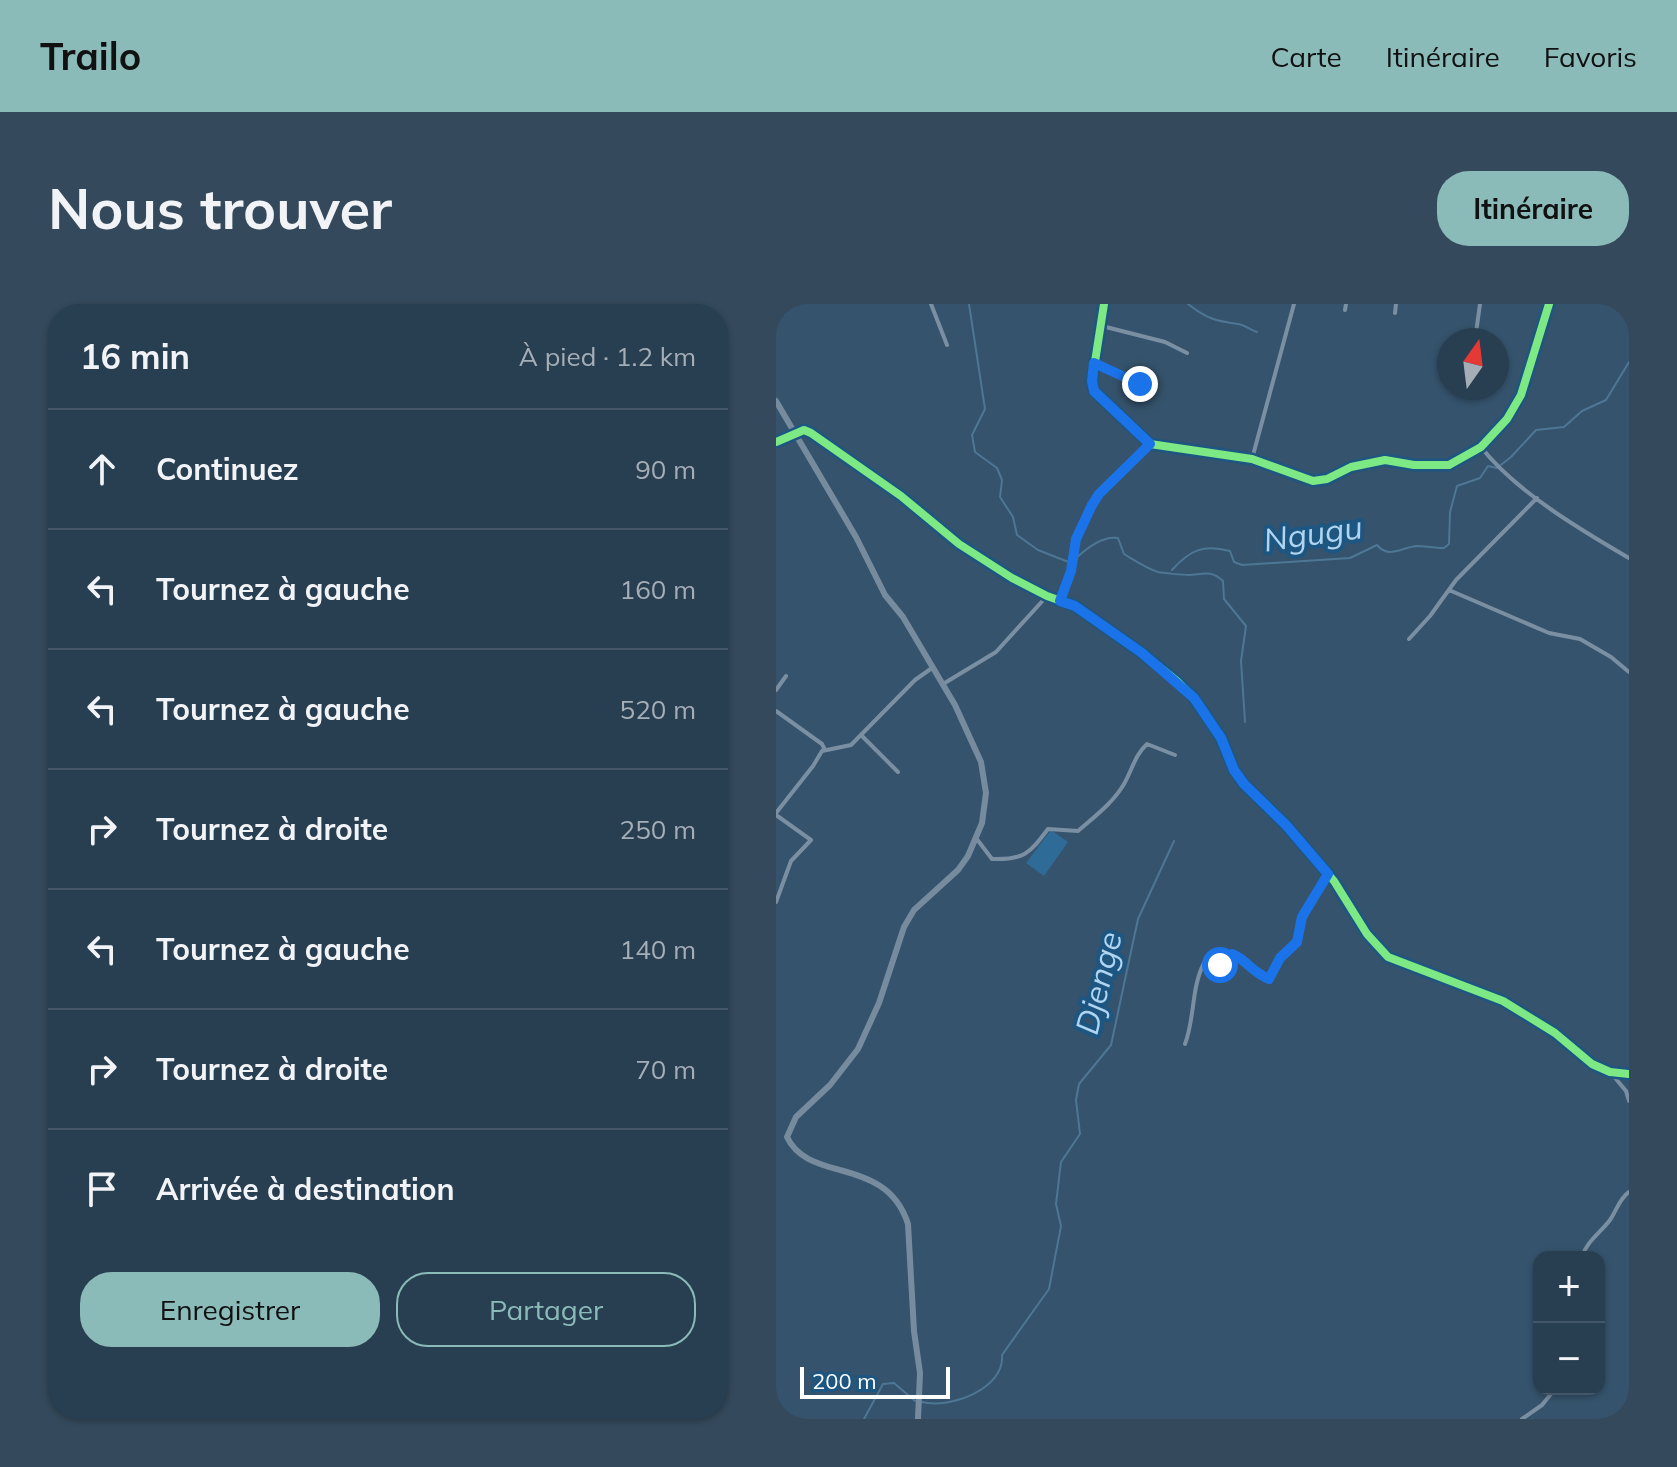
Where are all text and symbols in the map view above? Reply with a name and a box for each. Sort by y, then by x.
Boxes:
text: Trailo [40,32,141,80]
text: Carte [1270,39,1342,74]
text: Itinéraire [1386,39,1500,74]
text: Favoris [1544,39,1637,74]
button: Itinéraire [1437,171,1629,246]
text: Nous trouver [48,173,392,243]
north arrow [1437,328,1509,400]
text: 16 min [80,335,190,378]
text: À pied · 1.2 km [519,340,696,373]
route end [1122,366,1158,402]
icon: ahead [80,447,124,491]
text: Continuez [156,450,299,488]
text: 90 m [635,453,696,486]
water label: Ngugu [1261,506,1365,560]
icon: left [80,567,124,611]
text: Tournez à gauche [156,570,410,608]
text: 160 m [620,573,696,606]
icon: left [80,687,124,731]
text: Tournez à gauche [156,690,410,728]
text: 520 m [620,693,696,726]
icon: right [80,807,124,851]
text: Tournez à droite [156,810,388,848]
text: 250 m [620,813,696,846]
icon: left [80,927,124,971]
water label: Djenge [1066,927,1130,1038]
text: Tournez à gauche [156,930,410,968]
text: 140 m [620,933,696,966]
route start [1202,947,1238,983]
icon: right [80,1047,124,1091]
text: Tournez à droite [156,1050,388,1088]
text: 70 m [635,1053,696,1086]
icon: arrive [80,1167,124,1211]
text: Arrivée à destination [156,1170,455,1208]
map controls [1533,1251,1605,1395]
button: + [1533,1251,1605,1323]
button: Enregistrer [80,1272,380,1347]
button: Partager [396,1272,696,1347]
button: − [1533,1323,1605,1395]
scale bar [800,1363,950,1399]
text: 200 m [812,1367,877,1395]

